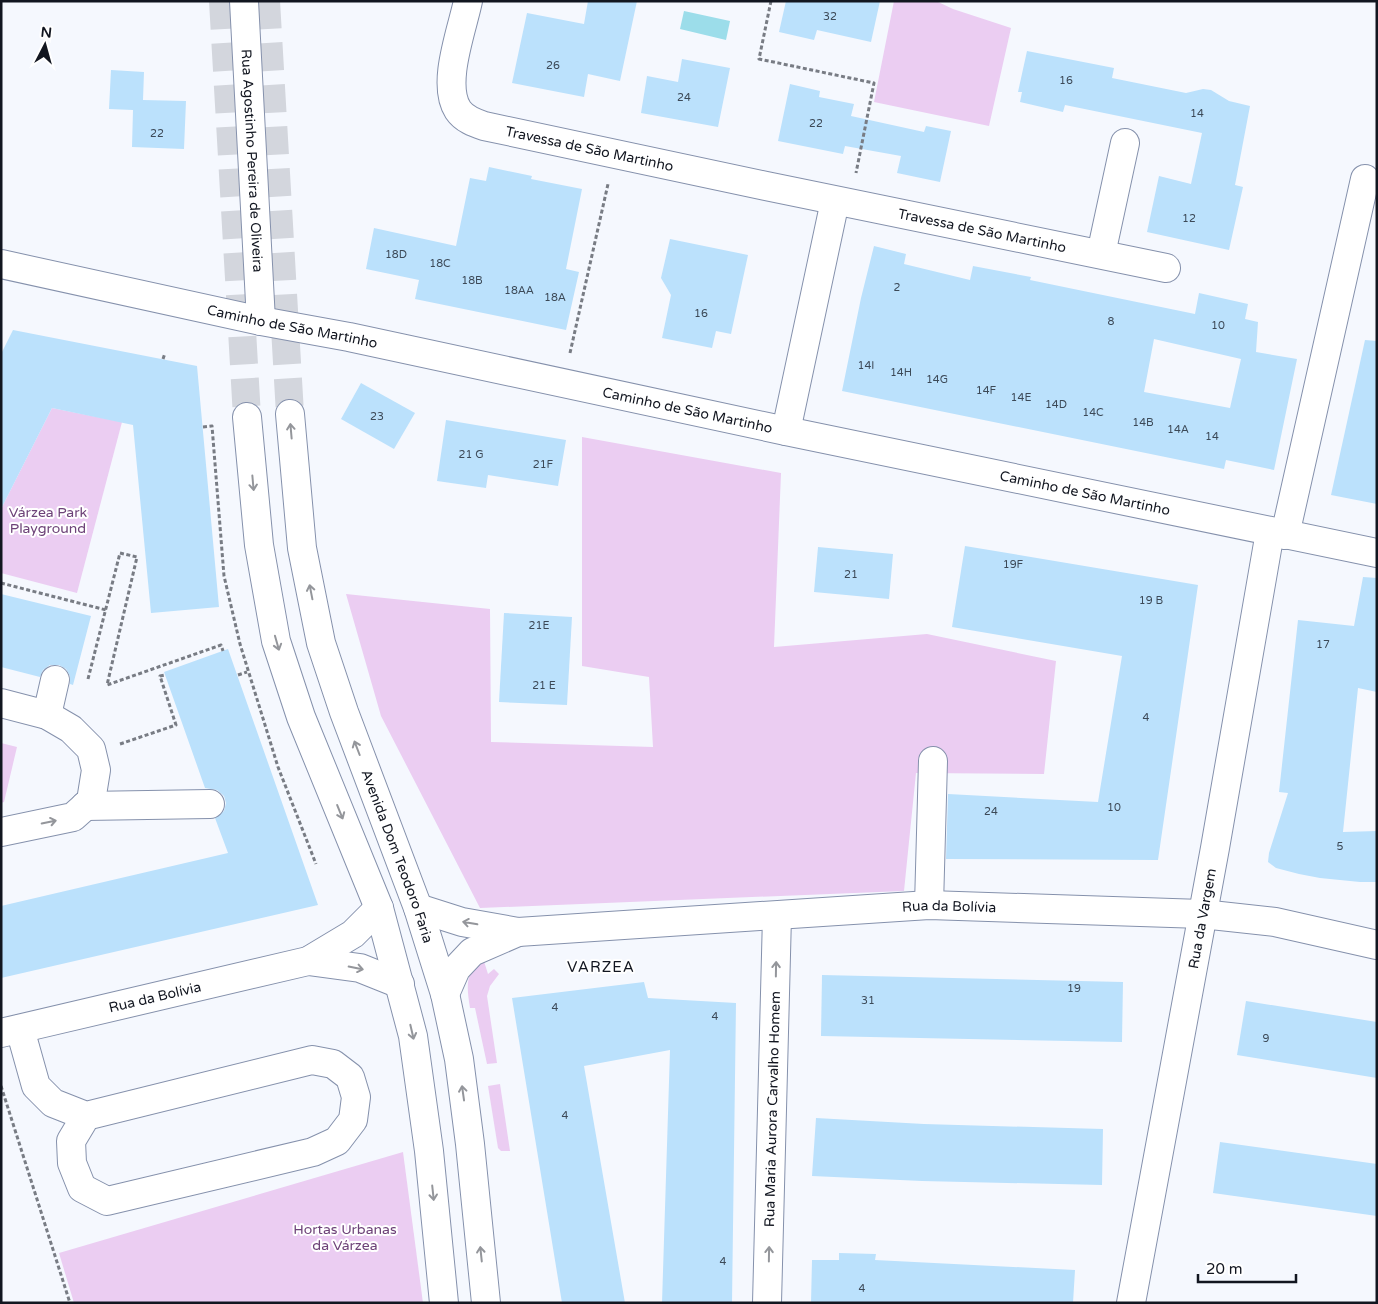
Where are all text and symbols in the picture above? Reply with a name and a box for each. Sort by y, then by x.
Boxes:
house number: 32 [823,10,837,23]
north arrow [20,20,70,70]
text: N [40,24,53,42]
street label: Rua Agostinho Pereira de Oliveira [238,49,267,273]
house number: 26 [546,59,560,72]
house number: 16 [1059,74,1073,87]
house number: 24 [677,91,691,104]
house number: 14 [1190,107,1204,120]
house number: 22 [809,117,823,130]
street label: Travessa de São Martinho [504,122,675,175]
house number: 22 [150,127,164,140]
street label: Travessa de São Martinho [897,205,1068,256]
house number: 12 [1182,212,1196,225]
house number: 18D [385,248,407,261]
house number: 18C [429,257,451,270]
house number: 18B [461,274,483,287]
house number: 2 [894,281,901,294]
house number: 18AA [504,284,534,297]
house number: 18A [544,291,566,304]
street label: Caminho de São Martinho [206,301,379,351]
house number: 16 [694,307,708,320]
house number: 8 [1108,315,1115,328]
house number: 10 [1211,319,1225,332]
house number: 14I [858,359,874,372]
house number: 14H [890,366,912,379]
house number: 14G [926,373,948,386]
street label: Caminho de São Martinho [601,383,774,436]
house number: 14F [976,384,997,397]
house number: 14E [1011,391,1031,404]
house number: 14D [1045,398,1067,411]
house number: 14C [1082,406,1104,419]
house number: 23 [370,410,384,423]
house number: 14B [1132,416,1154,429]
one-way arrow [286,423,296,439]
house number: 14A [1167,423,1189,436]
house number: 14 [1205,430,1219,443]
house number: 21 G [458,448,484,461]
house number: 21F [533,458,554,471]
street label: Caminho de São Martinho [998,467,1172,519]
one-way arrow [248,475,258,491]
park label: Várzea Park Playground [9,504,88,537]
house number: 19F [1003,558,1024,571]
house number: 21 [844,568,858,581]
one-way arrow [305,585,315,601]
house number: 19 B [1139,594,1164,607]
house number: 21E [529,619,549,632]
one-way arrow [273,635,282,651]
house number: 17 [1316,638,1330,651]
house number: 21 E [532,679,556,692]
house number: 4 [1143,711,1150,724]
one-way arrow [352,740,361,756]
street label: Avenida Dom Teodoro Faria [358,767,437,945]
house number: 10 [1107,801,1121,814]
one-way arrow [336,804,345,819]
house number: 24 [984,805,998,818]
one-way arrow [40,817,56,826]
house number: 5 [1337,840,1344,853]
street label: Rua da Vargem [1184,867,1220,970]
street label: Rua da Bolívia [901,896,996,916]
one-way arrow [463,918,479,928]
district label: VARZEA [567,958,635,976]
one-way arrow [771,961,780,977]
one-way arrow [347,963,363,973]
street label: Rua da Bolívia [107,978,203,1016]
house number: 19 [1067,982,1081,995]
street label: Rua Maria Aurora Carvalho Homem [760,991,784,1227]
house number: 31 [861,994,875,1007]
house number: 4 [552,1001,559,1014]
house number: 4 [712,1010,719,1023]
one-way arrow [408,1023,417,1039]
house number: 9 [1263,1032,1270,1045]
one-way arrow [458,1085,468,1101]
house number: 4 [562,1109,569,1122]
one-way arrow [428,1184,438,1200]
park label: Hortas Urbanas da Várzea [293,1221,397,1254]
one-way arrow [764,1246,773,1262]
one-way arrow [476,1247,486,1263]
scale bar [1198,1252,1296,1284]
house number: 4 [720,1255,727,1268]
text: 20 m [1206,1260,1243,1278]
house number: 4 [859,1282,866,1295]

